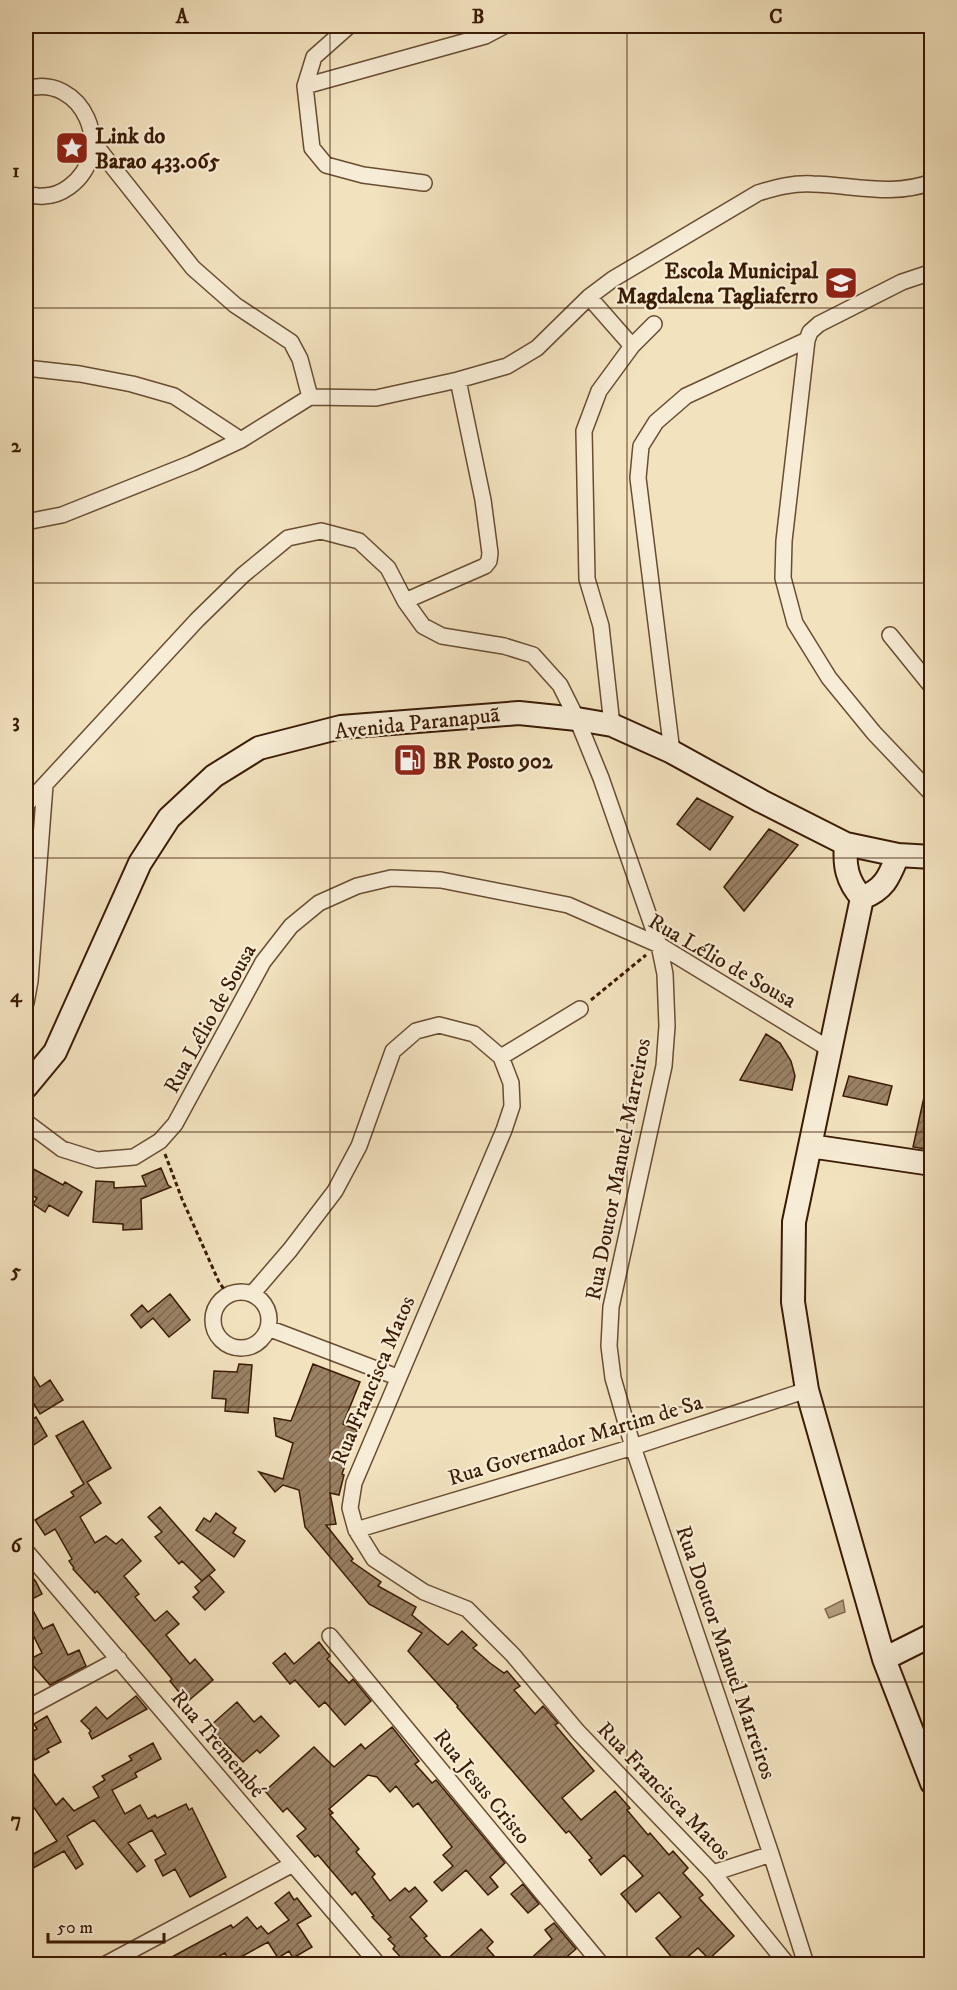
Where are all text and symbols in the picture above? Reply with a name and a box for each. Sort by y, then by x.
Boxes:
text: A [175,5,190,30]
text: B [472,5,484,30]
text: C [769,5,783,30]
place label: Link do Barao 433.065 [95,123,220,175]
place icon: Link do Barao 433.065 [54,130,90,166]
text: 1 [12,159,20,184]
place label: Escola Municipal Magdalena Tagliaferro [617,258,818,310]
school or university icon: Escola Municipal Magdalena Tagliaferro [823,265,859,301]
text: 2 [11,434,22,459]
street label: Avenida Paranapuã [333,701,502,746]
text: 3 [12,709,20,734]
fuel station icon: BR Posto 902 [392,742,428,778]
place label: BR Posto 902 [433,748,554,775]
street label: Rua Lélio de Sousa [643,908,802,1015]
street label: Rua Lélio de Sousa [158,939,263,1098]
text: 4 [10,984,23,1009]
street label: Rua Doutor Manuel Marreiros [580,1036,657,1303]
text: 5 [10,1259,21,1284]
street label: Rua Francisca Matos [326,1292,421,1469]
street label: Rua Governador Martim de Sa [445,1389,707,1492]
street label: Rua Doutor Manuel Marreiros [669,1522,782,1783]
text: 6 [11,1534,23,1559]
street label: Rua Tremembé [165,1685,271,1803]
street label: Rua Francisca Matos [591,1716,737,1866]
street label: Rua Jesus Cristo [427,1724,536,1850]
text: 7 [11,1808,21,1833]
scale bar [48,1906,164,1944]
text: 50 m [57,1917,93,1939]

